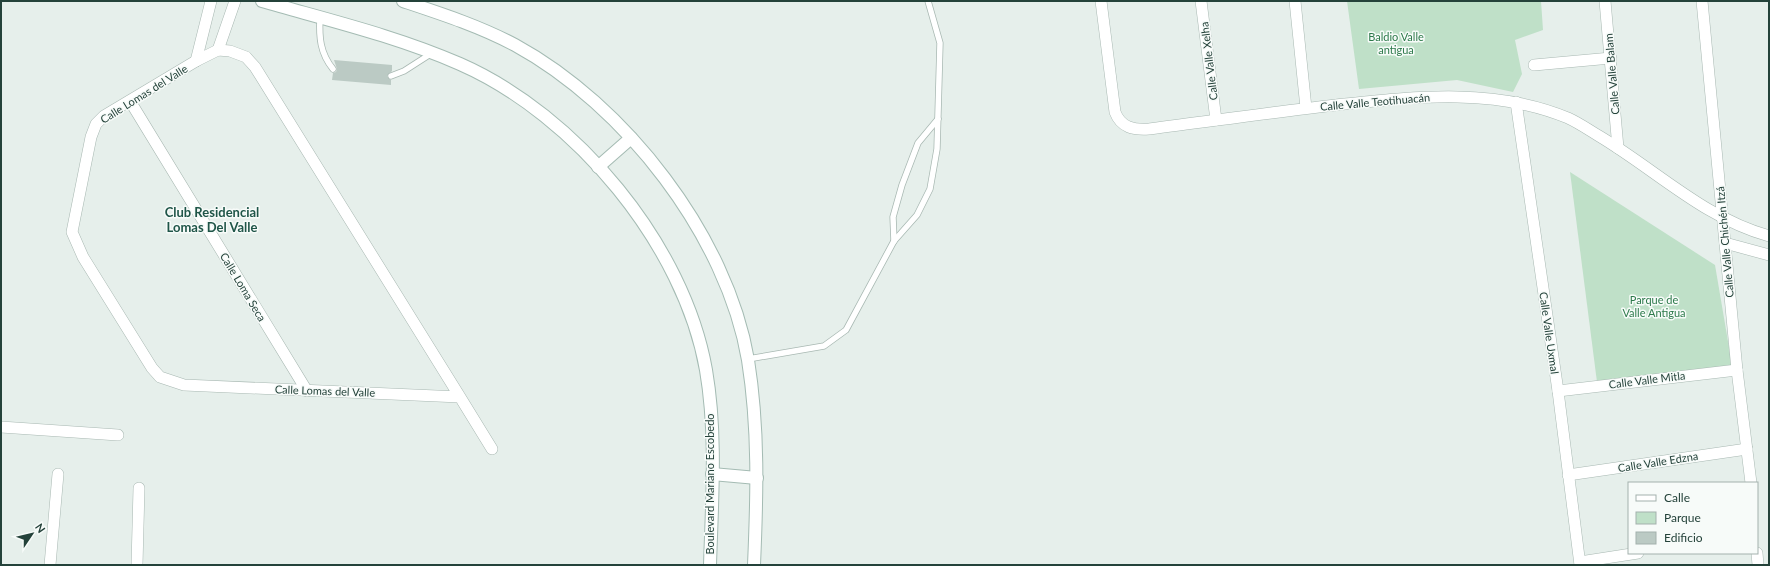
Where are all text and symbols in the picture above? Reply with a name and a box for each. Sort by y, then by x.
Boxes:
street label: Calle Valle Xelha [1197,21,1220,101]
park label: Baldio Valle antigua [1368,30,1424,56]
street label: Calle Valle Balam [1601,33,1622,115]
street label: Calle Lomas del Valle [98,61,190,126]
street label: Calle Valle Teotihuacán [1319,90,1430,113]
street label: Calle Valle Chichén Itzá [1713,186,1736,298]
district label: Club Residencial Lomas Del Valle [165,204,259,235]
street label: Calle Loma Seca [218,250,269,323]
street label: Calle Valle Uxmal [1537,291,1562,375]
park label: Parque de Valle Antigua [1622,293,1686,319]
street label: Calle Valle Mitla [1608,368,1686,391]
street label: Calle Lomas del Valle [275,382,376,399]
street label: Boulevard Mariano Escobedo [703,413,716,555]
street label: Calle Valle Edzna [1617,449,1699,474]
legend [1628,482,1758,554]
text: Calle [1664,490,1690,505]
text: Parque [1664,510,1701,525]
north arrow [12,514,52,554]
text: N [33,521,48,535]
text: Edificio [1664,530,1703,545]

